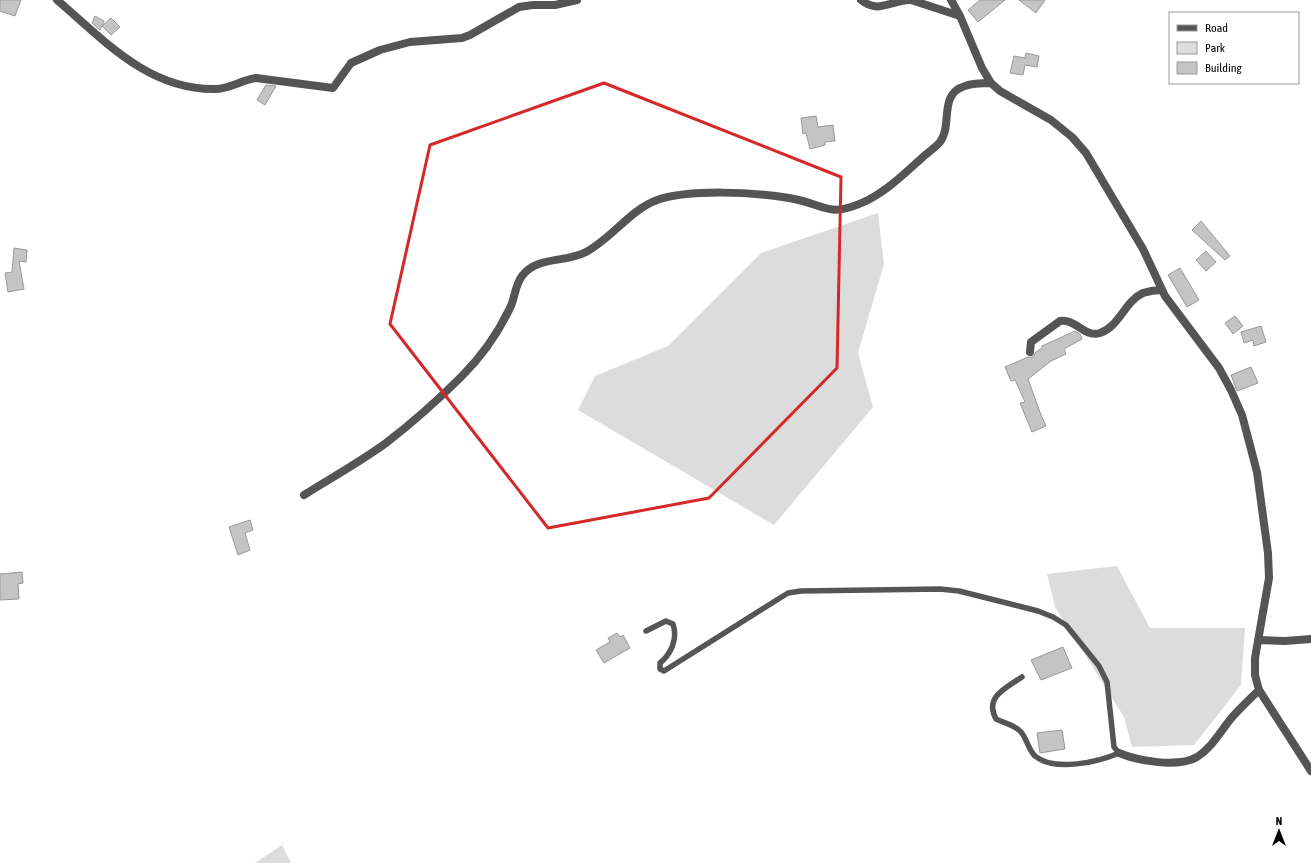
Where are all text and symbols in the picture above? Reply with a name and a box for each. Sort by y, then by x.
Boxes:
legend [1169,12,1299,84]
text: Road [1205,21,1228,35]
text: Park [1205,41,1226,55]
text: Building [1205,61,1243,75]
north arrow [1259,811,1299,851]
text: N [1276,815,1282,827]

